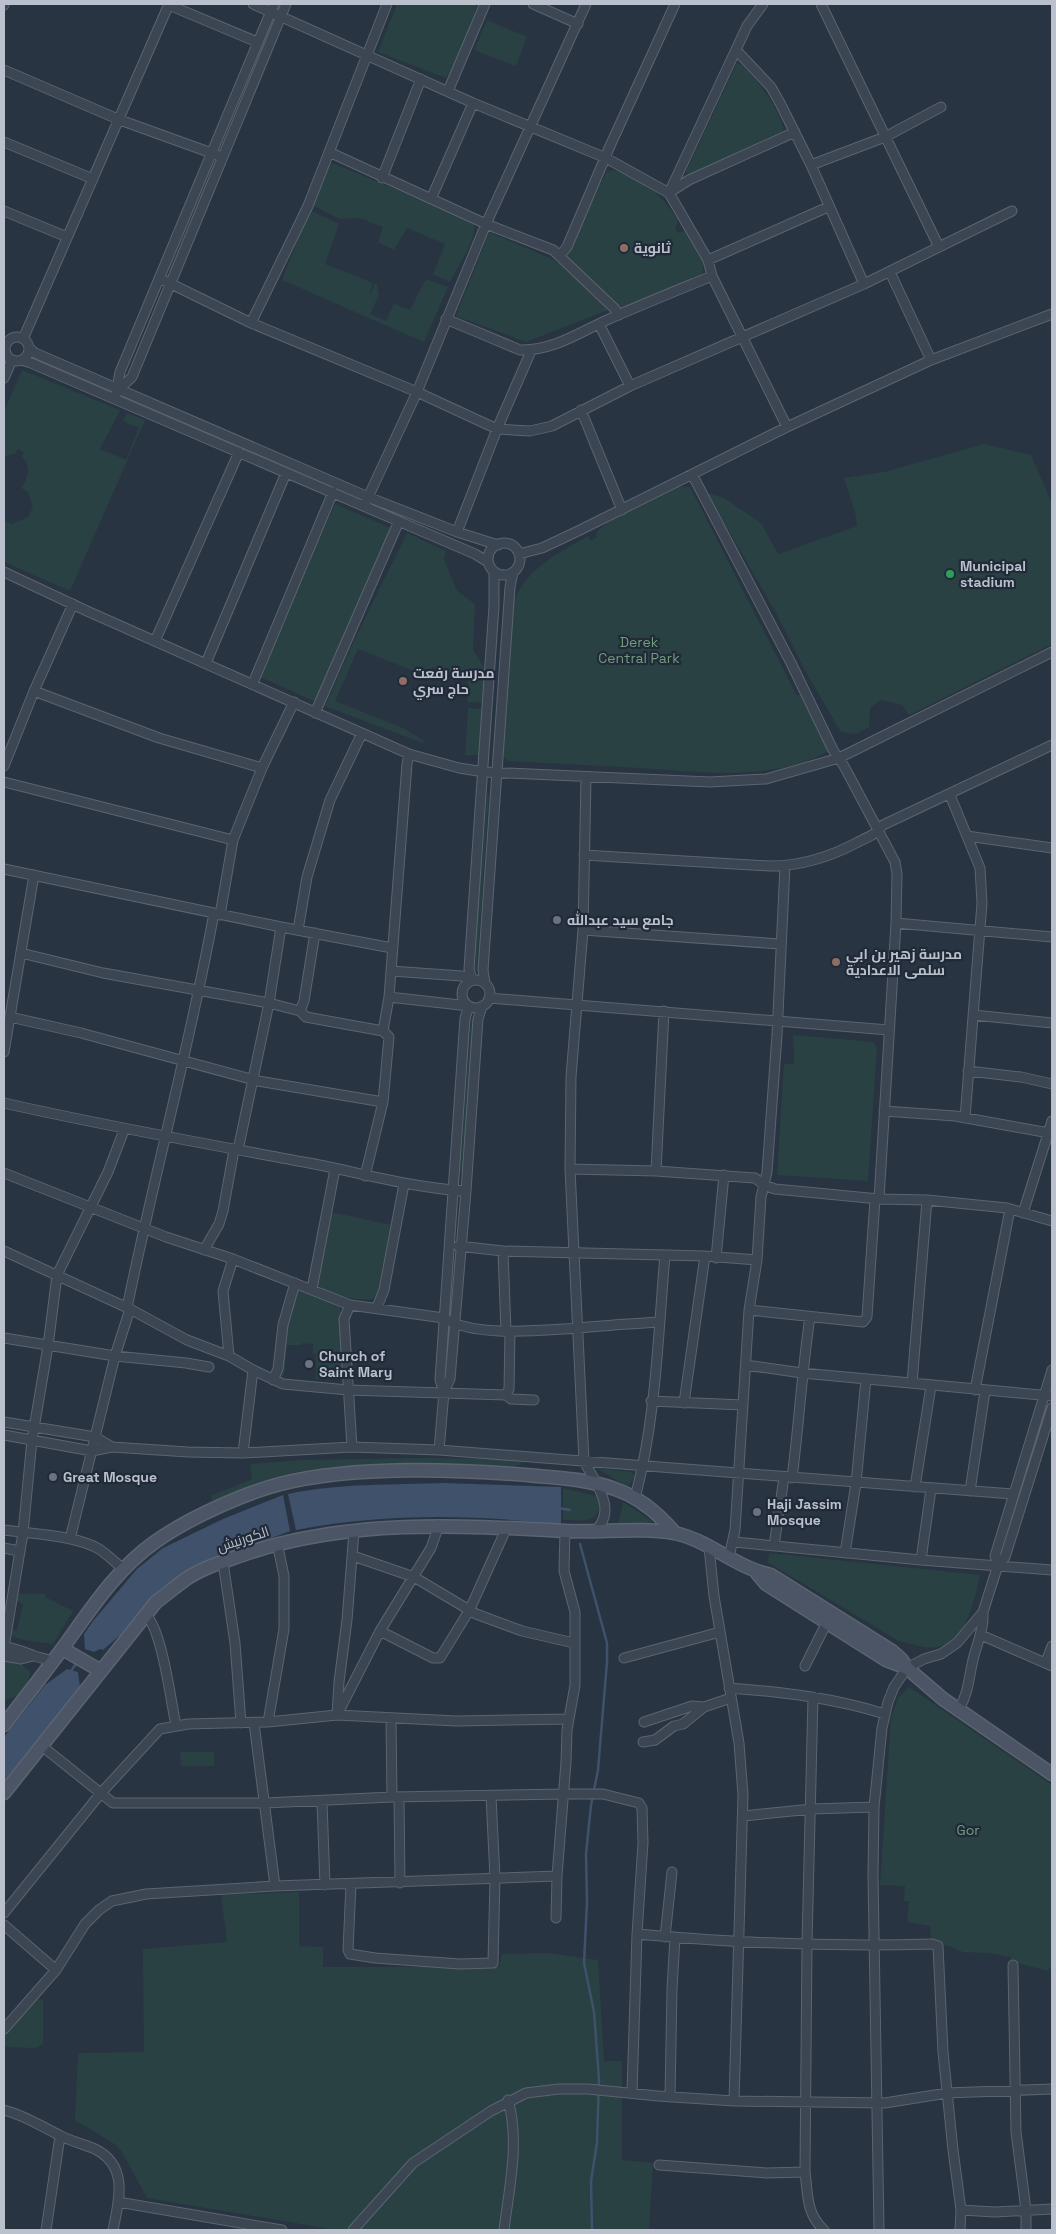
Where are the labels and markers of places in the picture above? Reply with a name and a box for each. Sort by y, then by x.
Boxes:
place label: ثانوية [634,239,672,257]
marker: ثانوية [618,242,630,254]
place label: Municipal stadium [960,557,1026,591]
marker: Municipal stadium [944,568,956,580]
place label: مدرسة رفعت حاج سري [413,664,494,700]
marker: مدرسة رفعت حاج سري [397,675,409,687]
place label: جامع سيد عبدالله [567,911,674,930]
marker: جامع سيد عبدالله [551,914,563,926]
place label: مدرسة زهير بن ابي سلمى الاعدادية [846,945,962,979]
marker: مدرسة زهير بن ابي سلمى الاعدادية [830,956,842,968]
place label: Church of Saint Mary [319,1347,392,1381]
marker: Church of Saint Mary [303,1358,315,1370]
place label: Great Mosque [63,1468,157,1486]
marker: Great Mosque [47,1471,59,1483]
place label: Haji Jassim Mosque [767,1495,842,1529]
marker: Haji Jassim Mosque [751,1506,763,1518]

